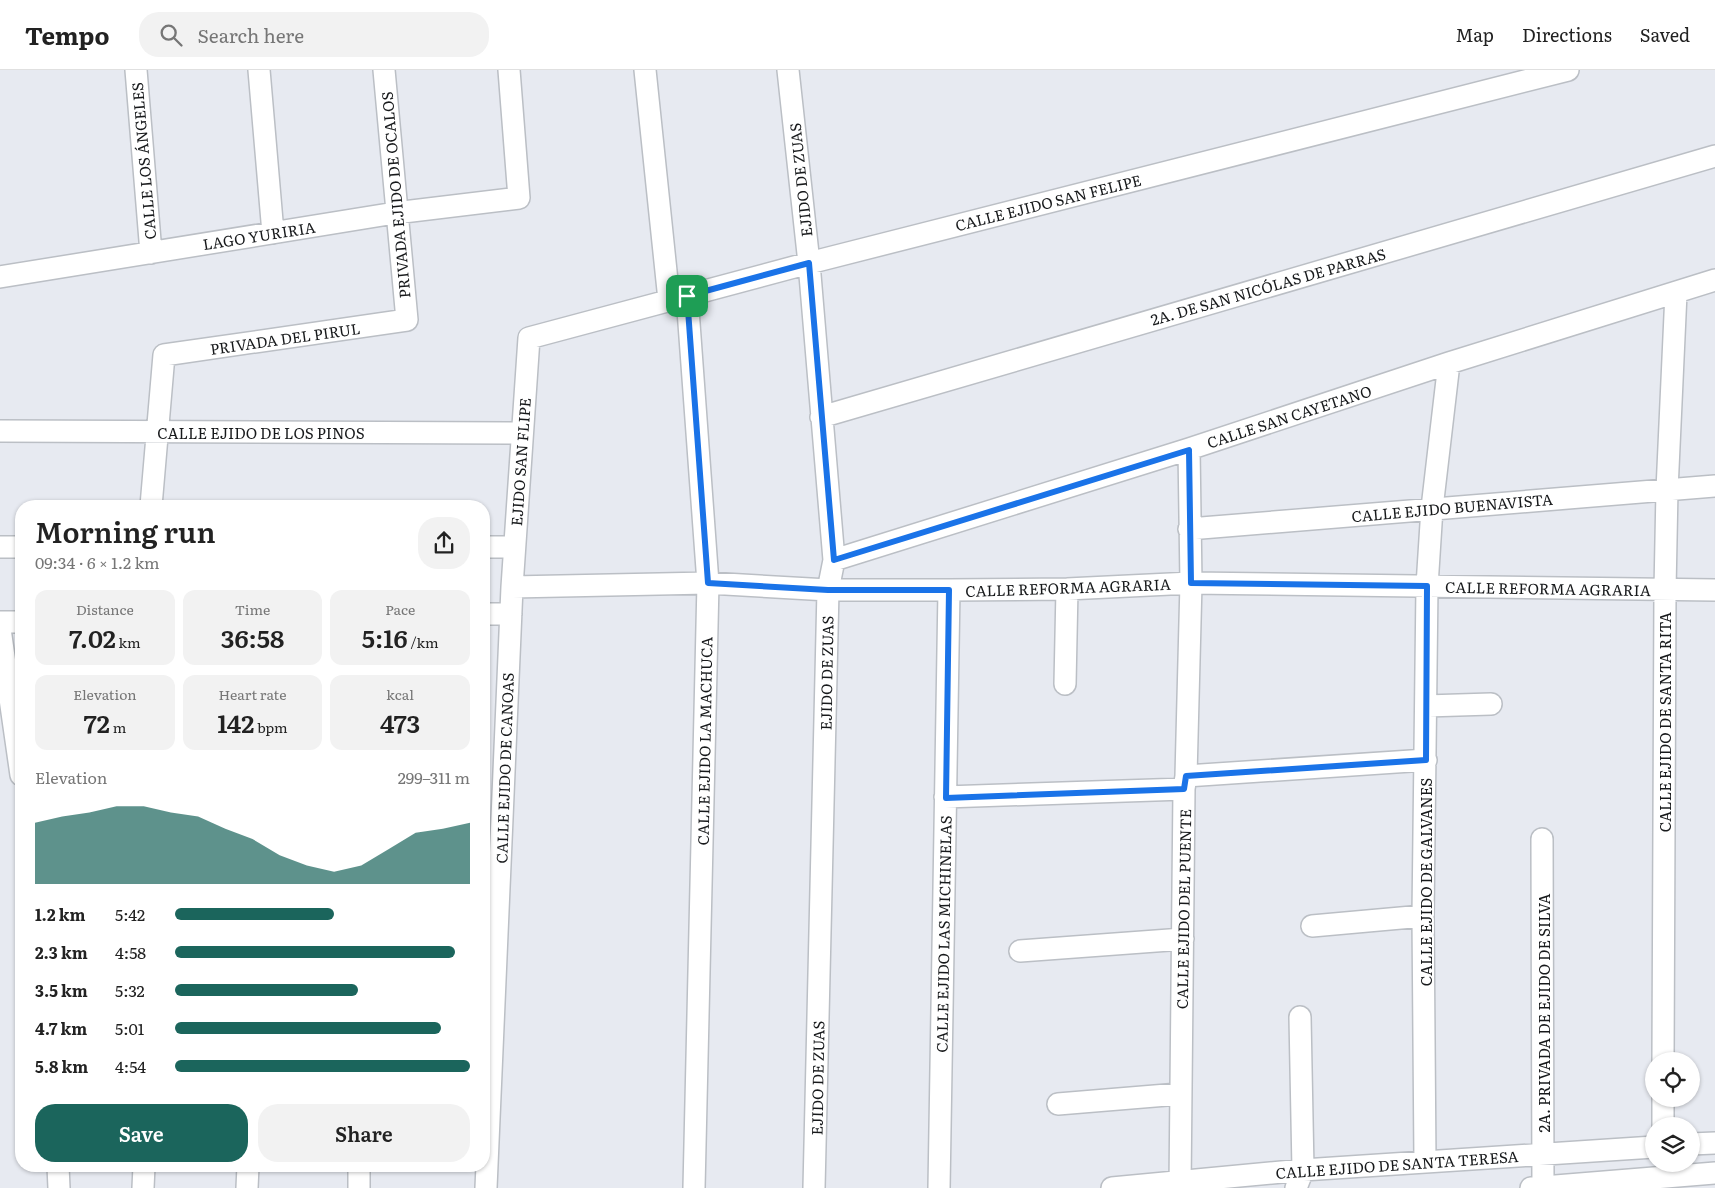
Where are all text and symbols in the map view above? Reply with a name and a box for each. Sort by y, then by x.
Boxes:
search box [139,12,489,57]
text: Tempo [25,17,109,52]
icon: search [157,21,185,49]
text: Search here [197,21,304,49]
text: Map [1456,21,1494,48]
text: Directions [1522,21,1612,48]
text: Saved [1640,21,1690,48]
street label: CALLE LOS ÁNGELES [125,81,161,241]
street label: PRIVADA EJIDO DE OCALOS [375,91,415,299]
street label: EJIDO DE ZUAS [783,122,817,238]
street label: CALLE EJIDO SAN FELIPE [953,168,1143,236]
street label: LAGO YURIRIA [201,215,317,255]
street label: 2A. DE SAN NICÓLAS DE PARRAS [1148,241,1388,331]
pin [666,275,708,317]
icon: arrive [673,282,701,310]
street label: PRIVADA DEL PIRUL [208,316,362,360]
street label: CALLE SAN CAYETANO [1204,379,1374,453]
street label: EJIDO SAN FLIPE [504,397,536,527]
street label: CALLE EJIDO DE LOS PINOS [157,421,365,444]
street label: CALLE EJIDO BUENAVISTA [1350,487,1554,527]
text: Morning run [35,510,216,552]
button: share [418,517,470,569]
text: 09:34 · 6 × 1.2 km [35,550,160,574]
street label: CALLE REFORMA AGRARIA [965,572,1171,602]
street label: CALLE REFORMA AGRARIA [1445,575,1651,601]
text: Distance [76,599,134,619]
text: Time [235,599,270,619]
text: Pace [385,599,415,619]
street label: CALLE EJIDO DE SANTA RITA [1653,612,1676,832]
street label: EJIDO DE ZUAS [814,615,838,731]
text: 7.02 [69,619,116,656]
text: 36:58 [221,619,284,656]
text: 5:16 [362,619,408,656]
text: km [116,632,141,652]
text: /km [408,632,439,652]
street label: CALLE EJIDO LA MACHUCA [691,637,717,845]
street label: CALLE EJIDO DE CANOAS [489,672,519,864]
text: Elevation [73,684,136,704]
text: Heart rate [219,684,286,704]
text: kcal [386,684,414,704]
text: 72 [83,704,110,741]
text: 142 [217,704,254,741]
text: 473 [380,704,420,741]
text: m [110,717,126,737]
text: bpm [254,717,288,737]
text: Elevation [35,765,107,789]
text: 299–311 m [398,765,470,789]
street label: CALLE EJIDO DE GALVANES [1414,778,1437,986]
street label: CALLE EJIDO DEL PUENTE [1170,809,1196,1009]
street label: CALLE EJIDO LAS MICHINELAS [929,815,957,1053]
street label: 2A. PRIVADA DE EJIDO DE SILVA [1532,893,1555,1133]
text: 1.2 km [35,902,85,926]
text: 5:42 [115,902,145,926]
text: 2.3 km [35,940,88,964]
text: 4:58 [115,940,146,964]
text: 3.5 km [35,978,88,1002]
text: 5:32 [115,978,145,1002]
text: 4.7 km [35,1016,87,1040]
text: 5:01 [115,1016,144,1040]
street label: EJIDO DE ZUAS [805,1020,829,1136]
map controls [1645,1052,1700,1172]
button: locate [1645,1052,1700,1107]
text: 5.8 km [35,1054,88,1078]
text: 4:54 [115,1054,146,1078]
button: Save [35,1104,248,1162]
button: Share [258,1104,470,1162]
button: layers [1645,1117,1700,1172]
street label: CALLE EJIDO DE SANTA TERESA [1275,1144,1519,1184]

